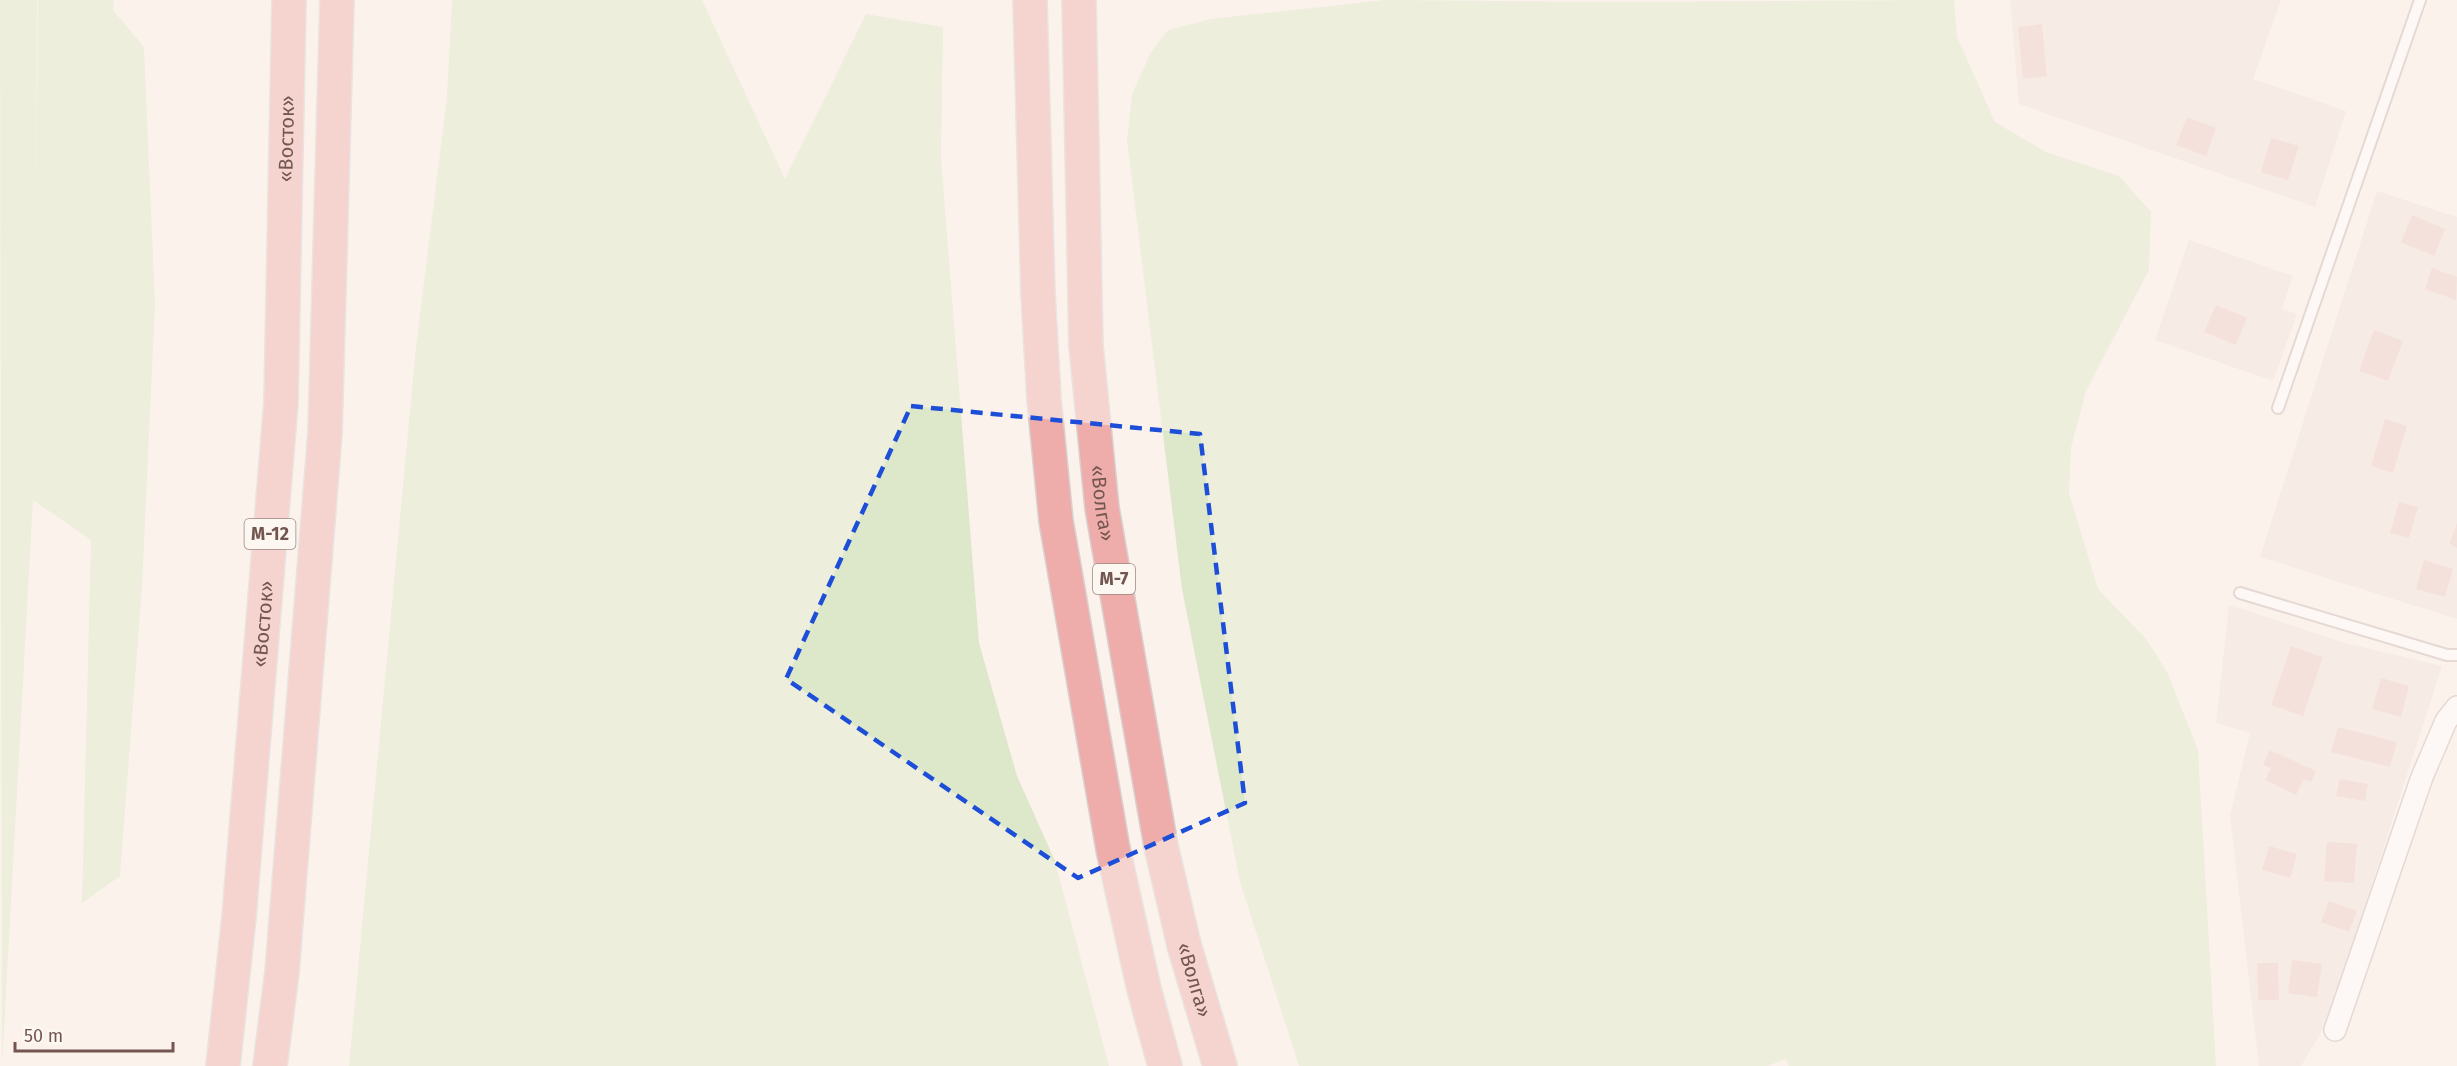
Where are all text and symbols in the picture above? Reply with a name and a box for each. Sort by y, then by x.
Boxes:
street label: «Восток» [273,95,299,182]
street label: «Волга» [1086,464,1120,543]
road number: М-12 [244,519,296,549]
road number: М-7 [1093,564,1135,594]
street label: «Восток» [247,580,278,668]
street label: «Волга» [1172,940,1217,1020]
scale bar [15,1015,172,1053]
text: 50 m [24,1025,63,1047]

